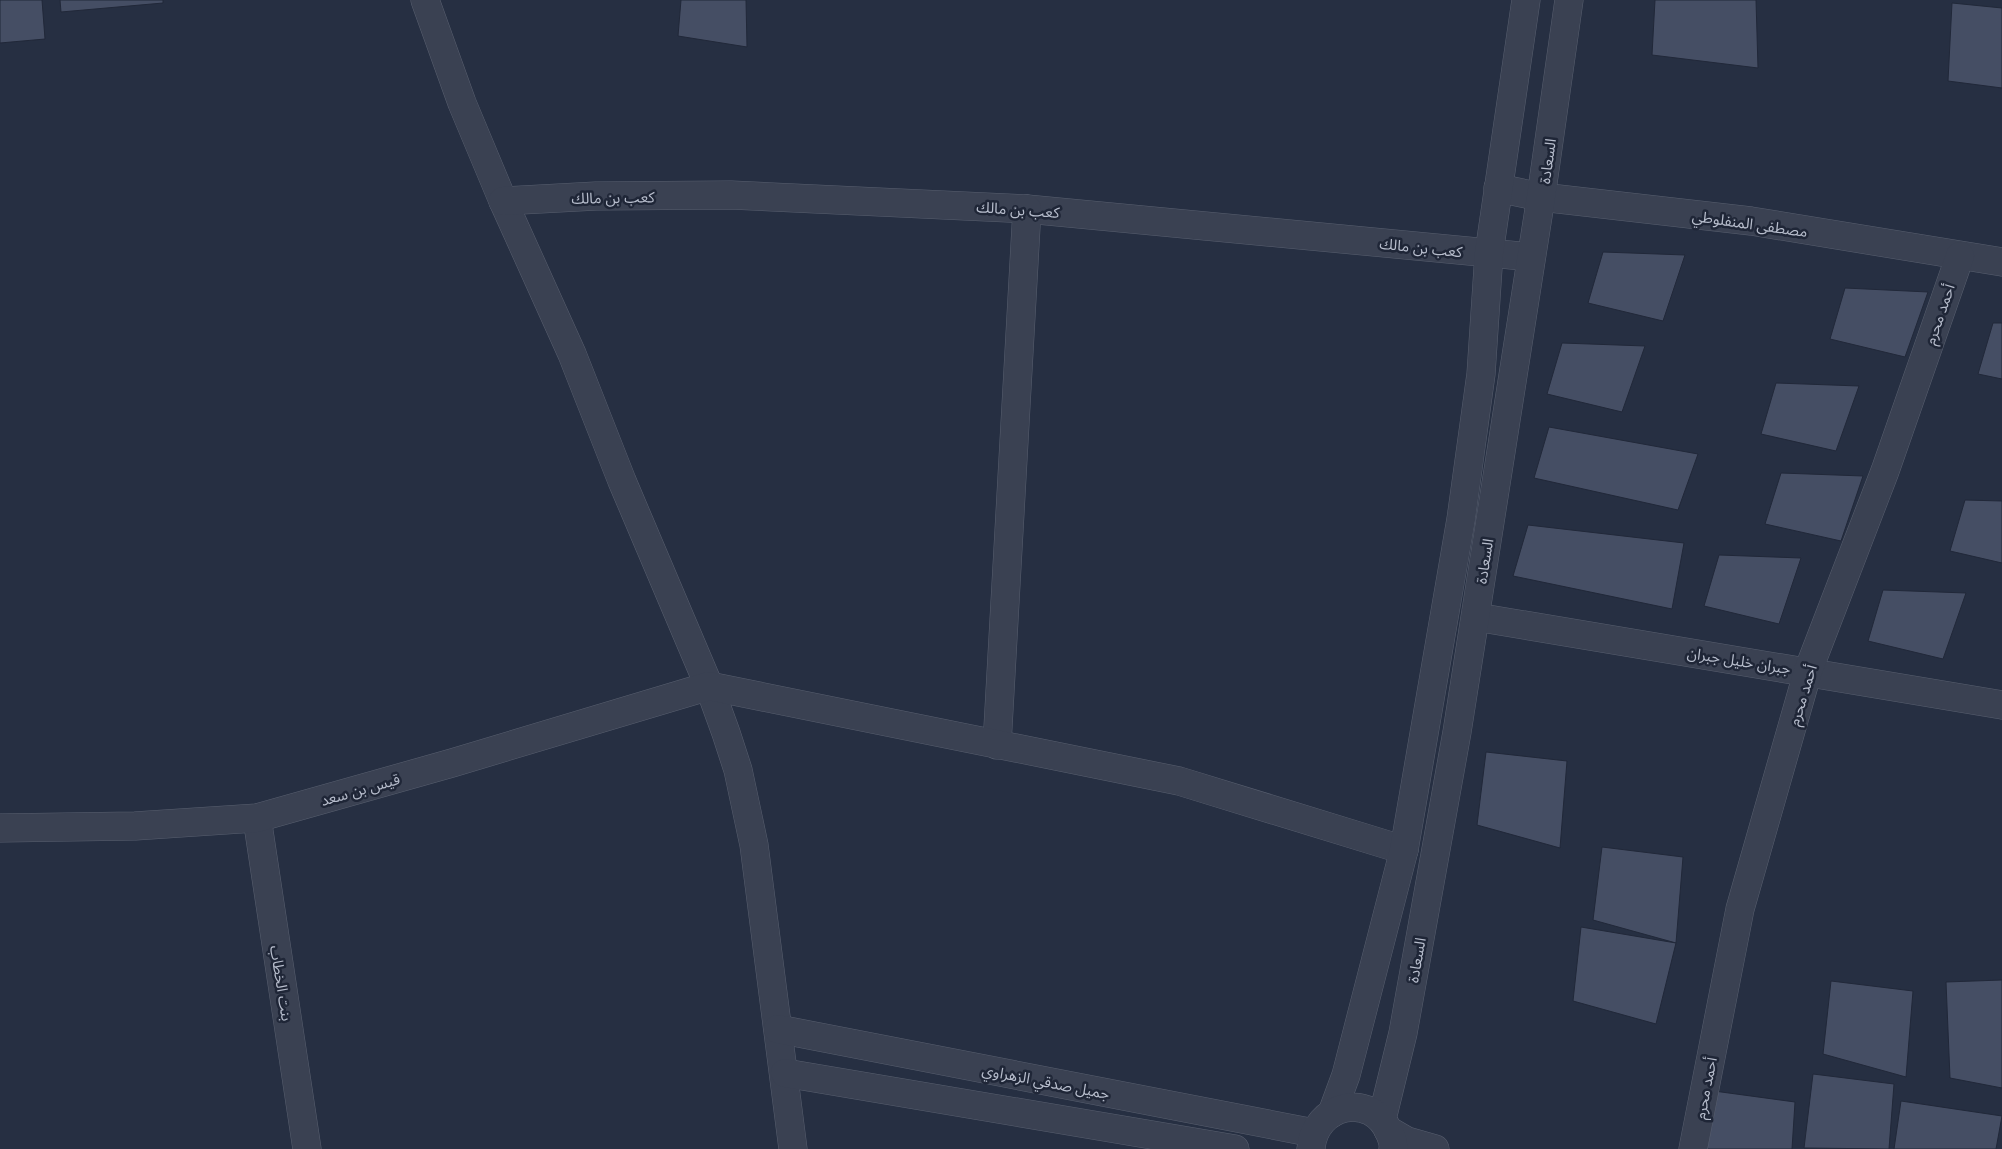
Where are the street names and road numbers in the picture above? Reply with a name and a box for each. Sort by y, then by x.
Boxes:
street label: السعادة [1534,137,1560,185]
street label: كعب بن مالك [571,186,656,208]
street label: كعب بن مالك [976,196,1061,222]
street label: مصطفى المنفلوطي [1691,205,1809,243]
street label: كعب بن مالك [1379,233,1464,261]
street label: أحمد محرم [1919,281,1961,348]
street label: السعادة [1471,537,1497,585]
street label: جبران خليل جبران [1686,642,1792,678]
street label: أحمد محرم [1783,662,1823,729]
street label: قيس بن سعد [318,768,402,810]
street label: السعادة [1402,936,1430,984]
street label: بنت الخطاب [266,944,298,1022]
street label: أحمد محرم [1689,1055,1723,1121]
street label: جميل صدقي الزهراوي [980,1059,1112,1106]

